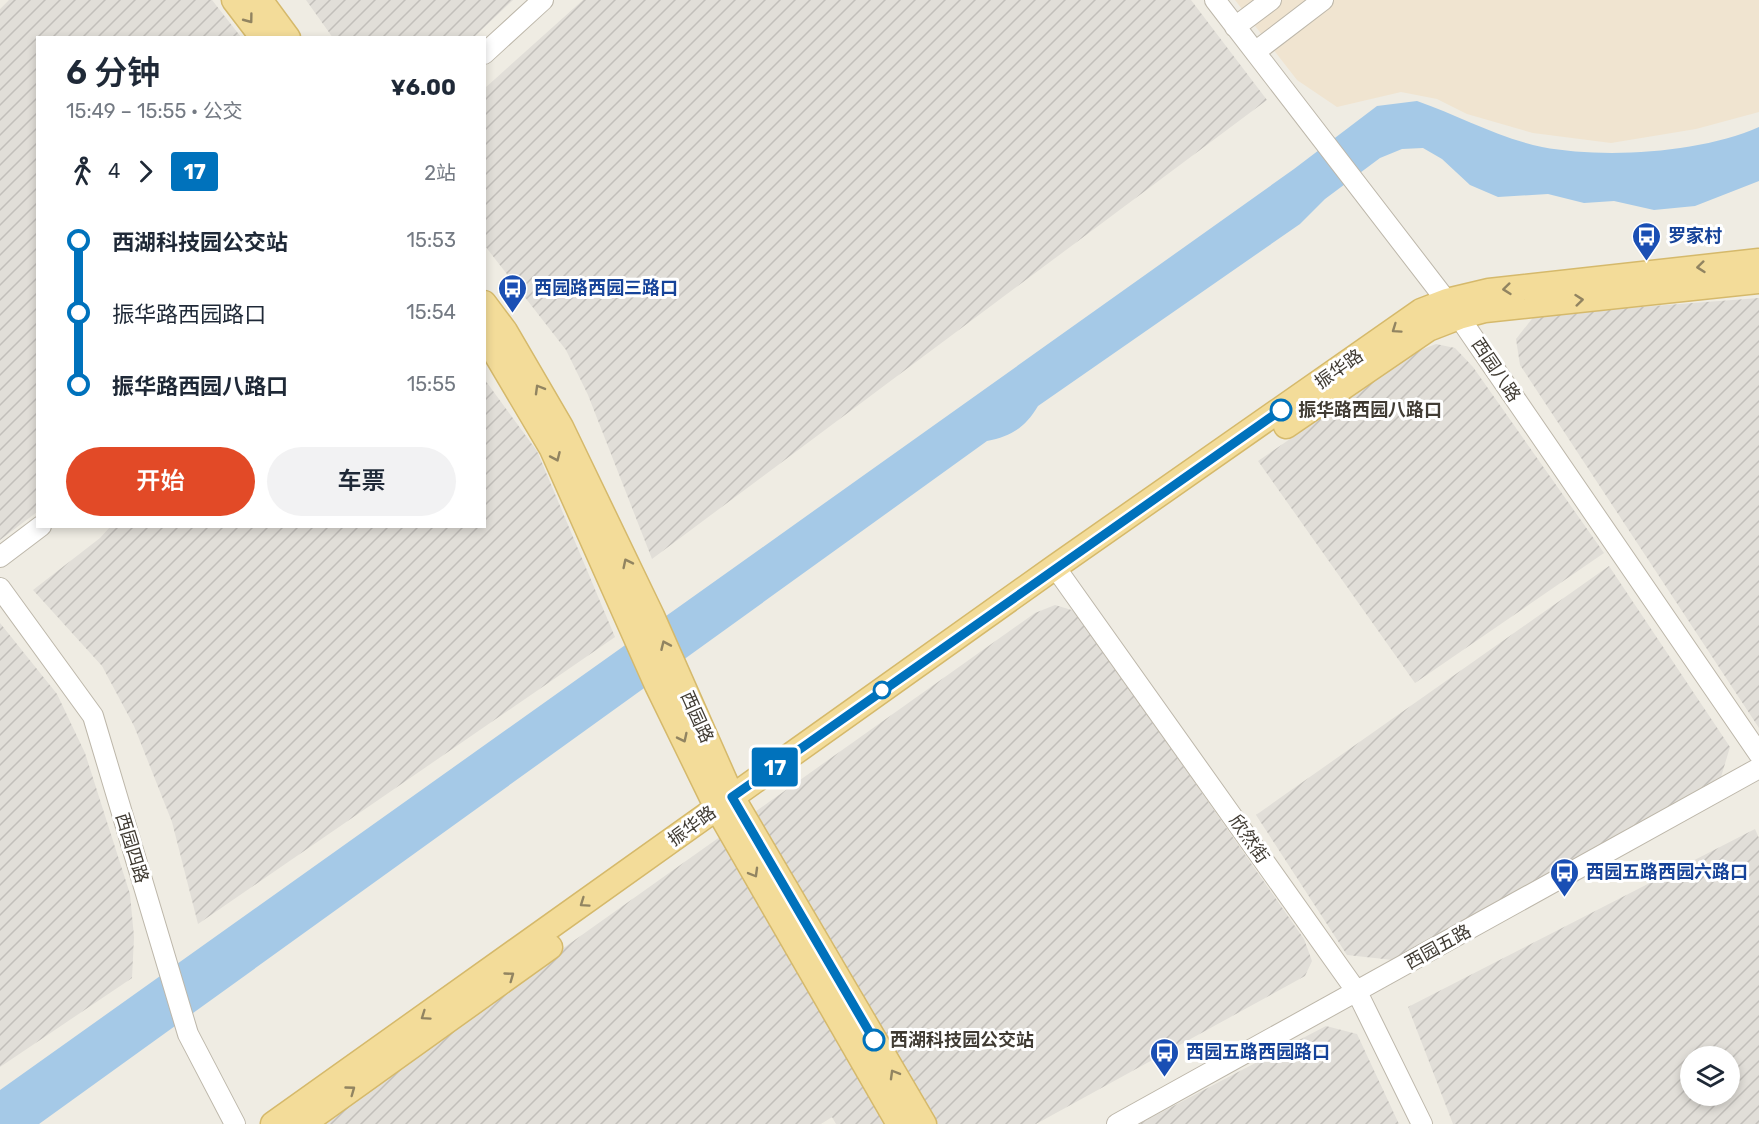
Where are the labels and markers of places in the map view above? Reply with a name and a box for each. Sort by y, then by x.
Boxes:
bus stop icon: 罗家村 [1631,220,1663,262]
place label: 罗家村 [1668,225,1722,247]
bus stop icon: 西园路西园三路口 [497,272,529,314]
place label: 西园路西园三路口 [534,277,678,299]
marker: 振华路西园八路口 [1270,399,1292,421]
place label: 振华路西园八路口 [1298,399,1442,421]
unlabelled marker [873,681,891,699]
bus stop icon: 西园五路西园六路口 [1549,856,1581,898]
place label: 西园五路西园六路口 [1586,861,1748,883]
marker: 西湖科技园公交站 [863,1029,885,1051]
place label: 西湖科技园公交站 [890,1029,1034,1051]
bus stop icon: 西园五路西园路口 [1149,1036,1181,1078]
place label: 西园五路西园路口 [1186,1041,1330,1063]

